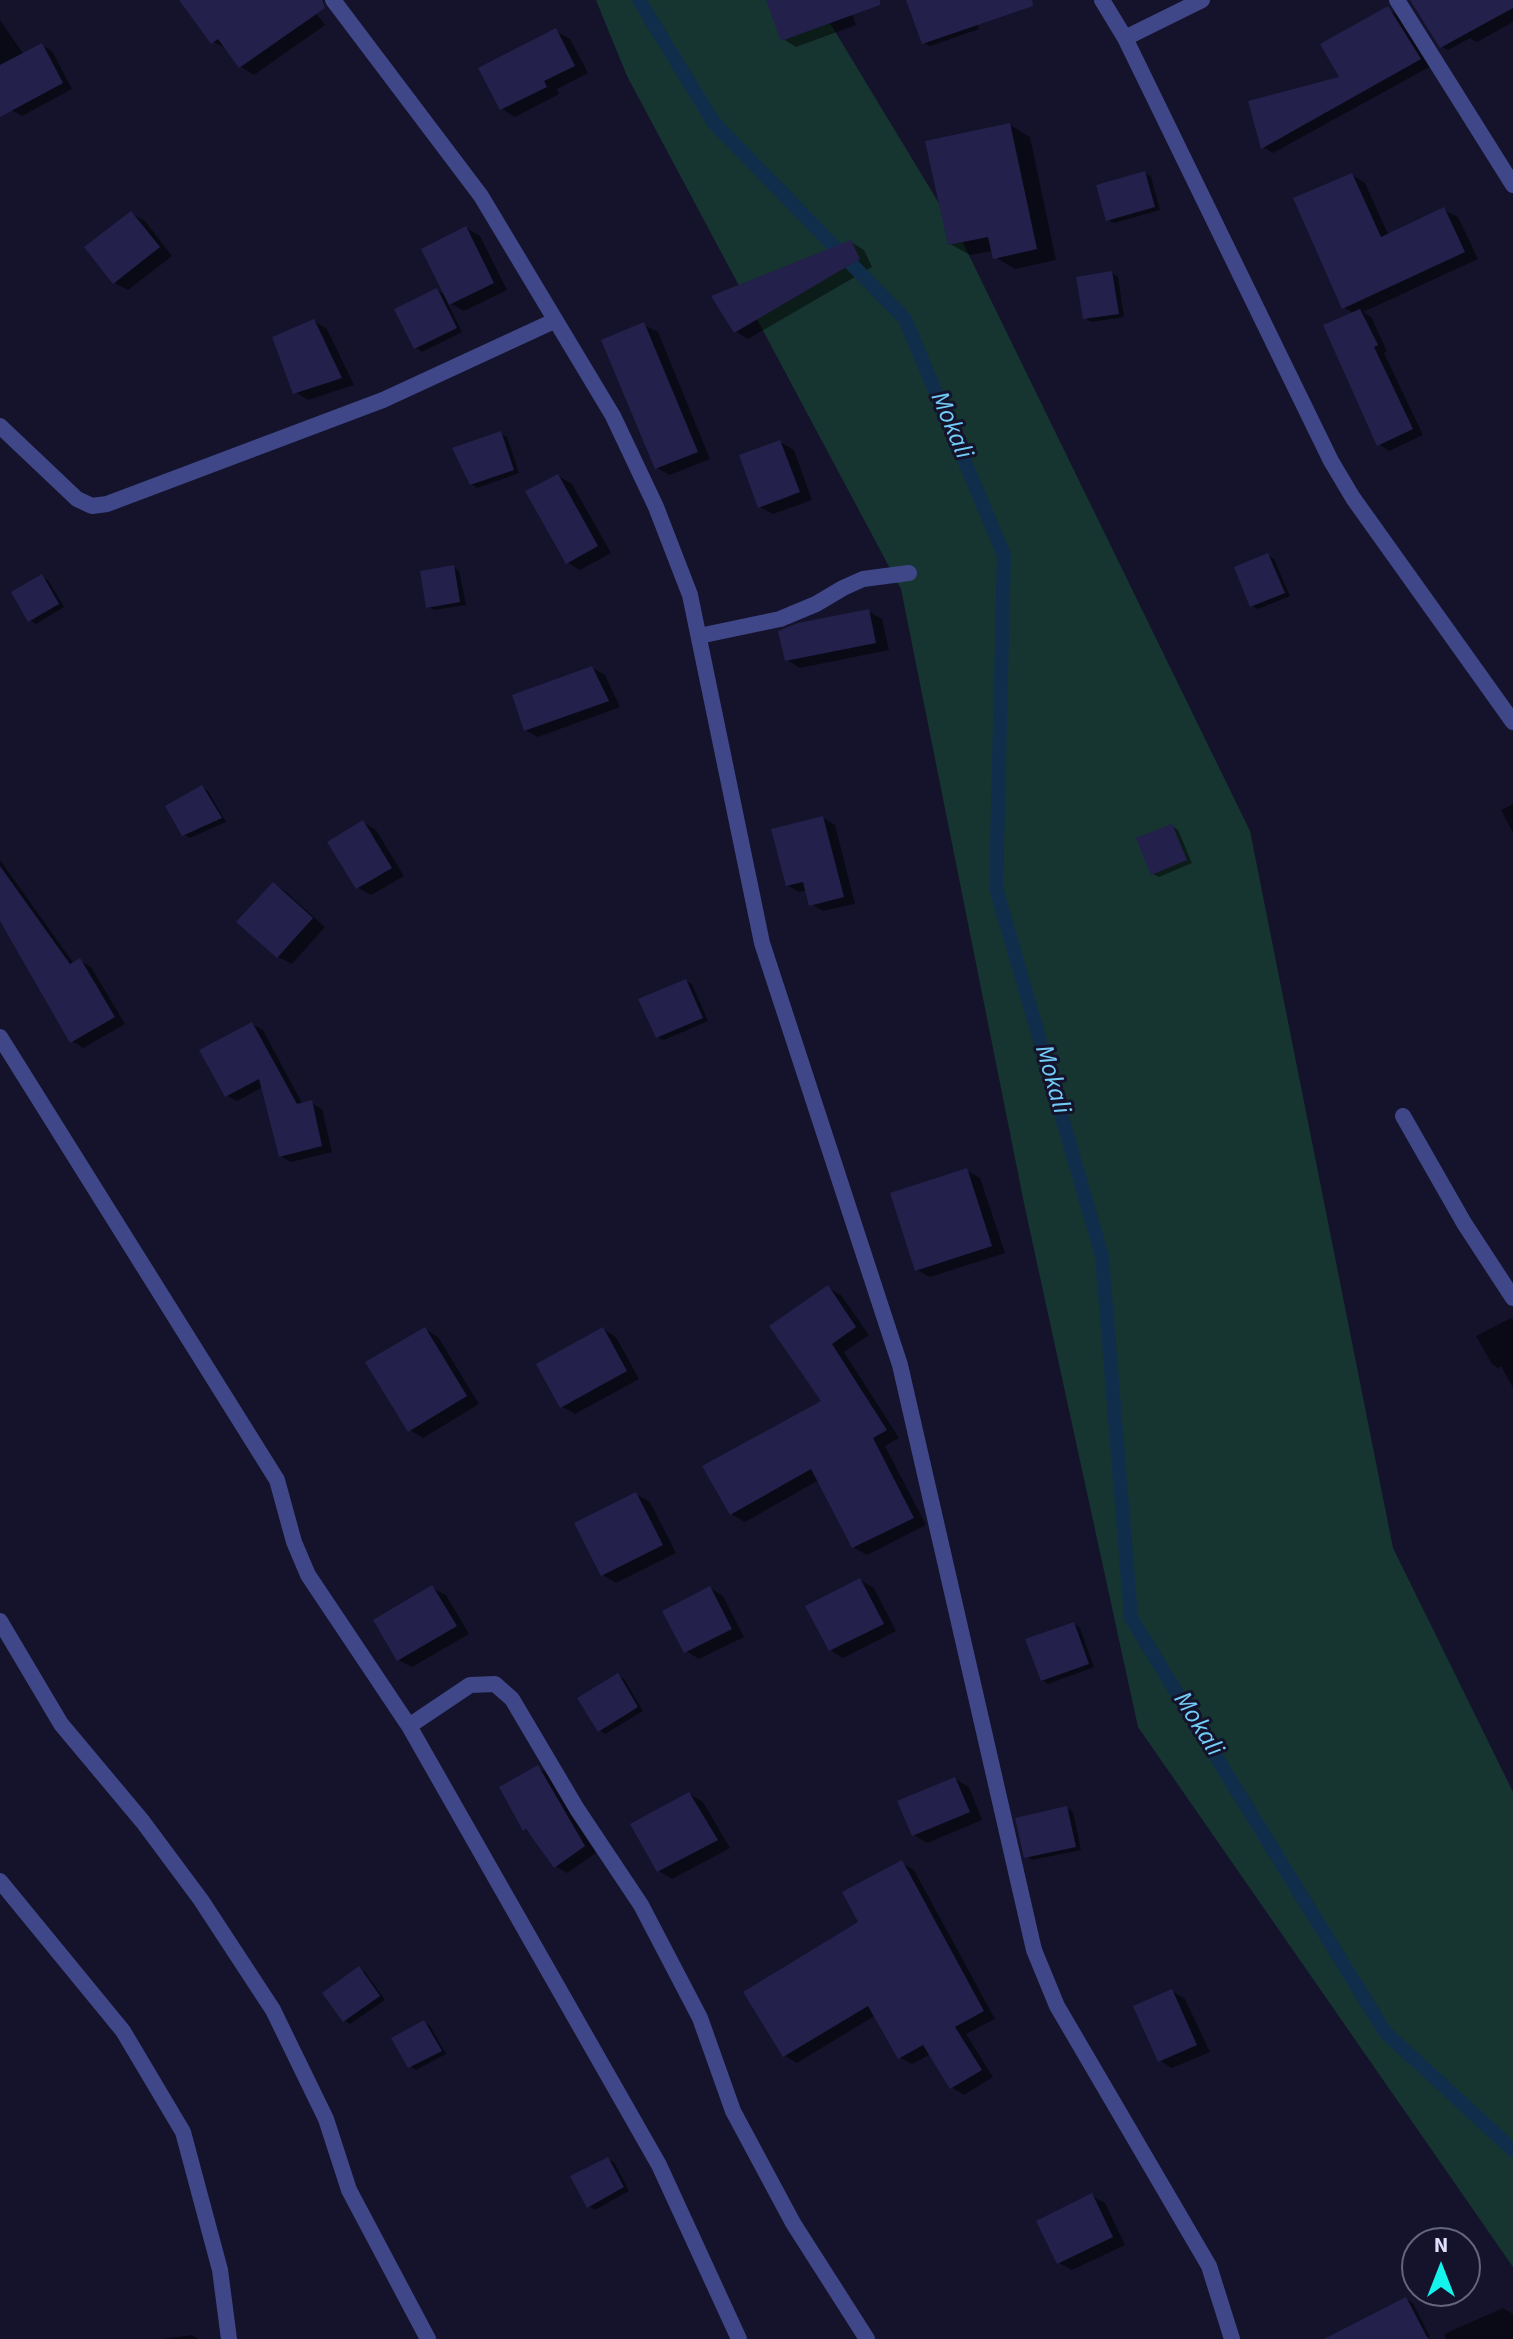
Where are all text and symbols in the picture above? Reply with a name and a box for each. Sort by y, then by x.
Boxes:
water label: Mokali [922,388,978,464]
water label: Mokali [1026,1042,1076,1118]
water label: Mokali [1165,1687,1229,1763]
north arrow [1401,2227,1481,2307]
text: N [1434,2229,1448,2261]

